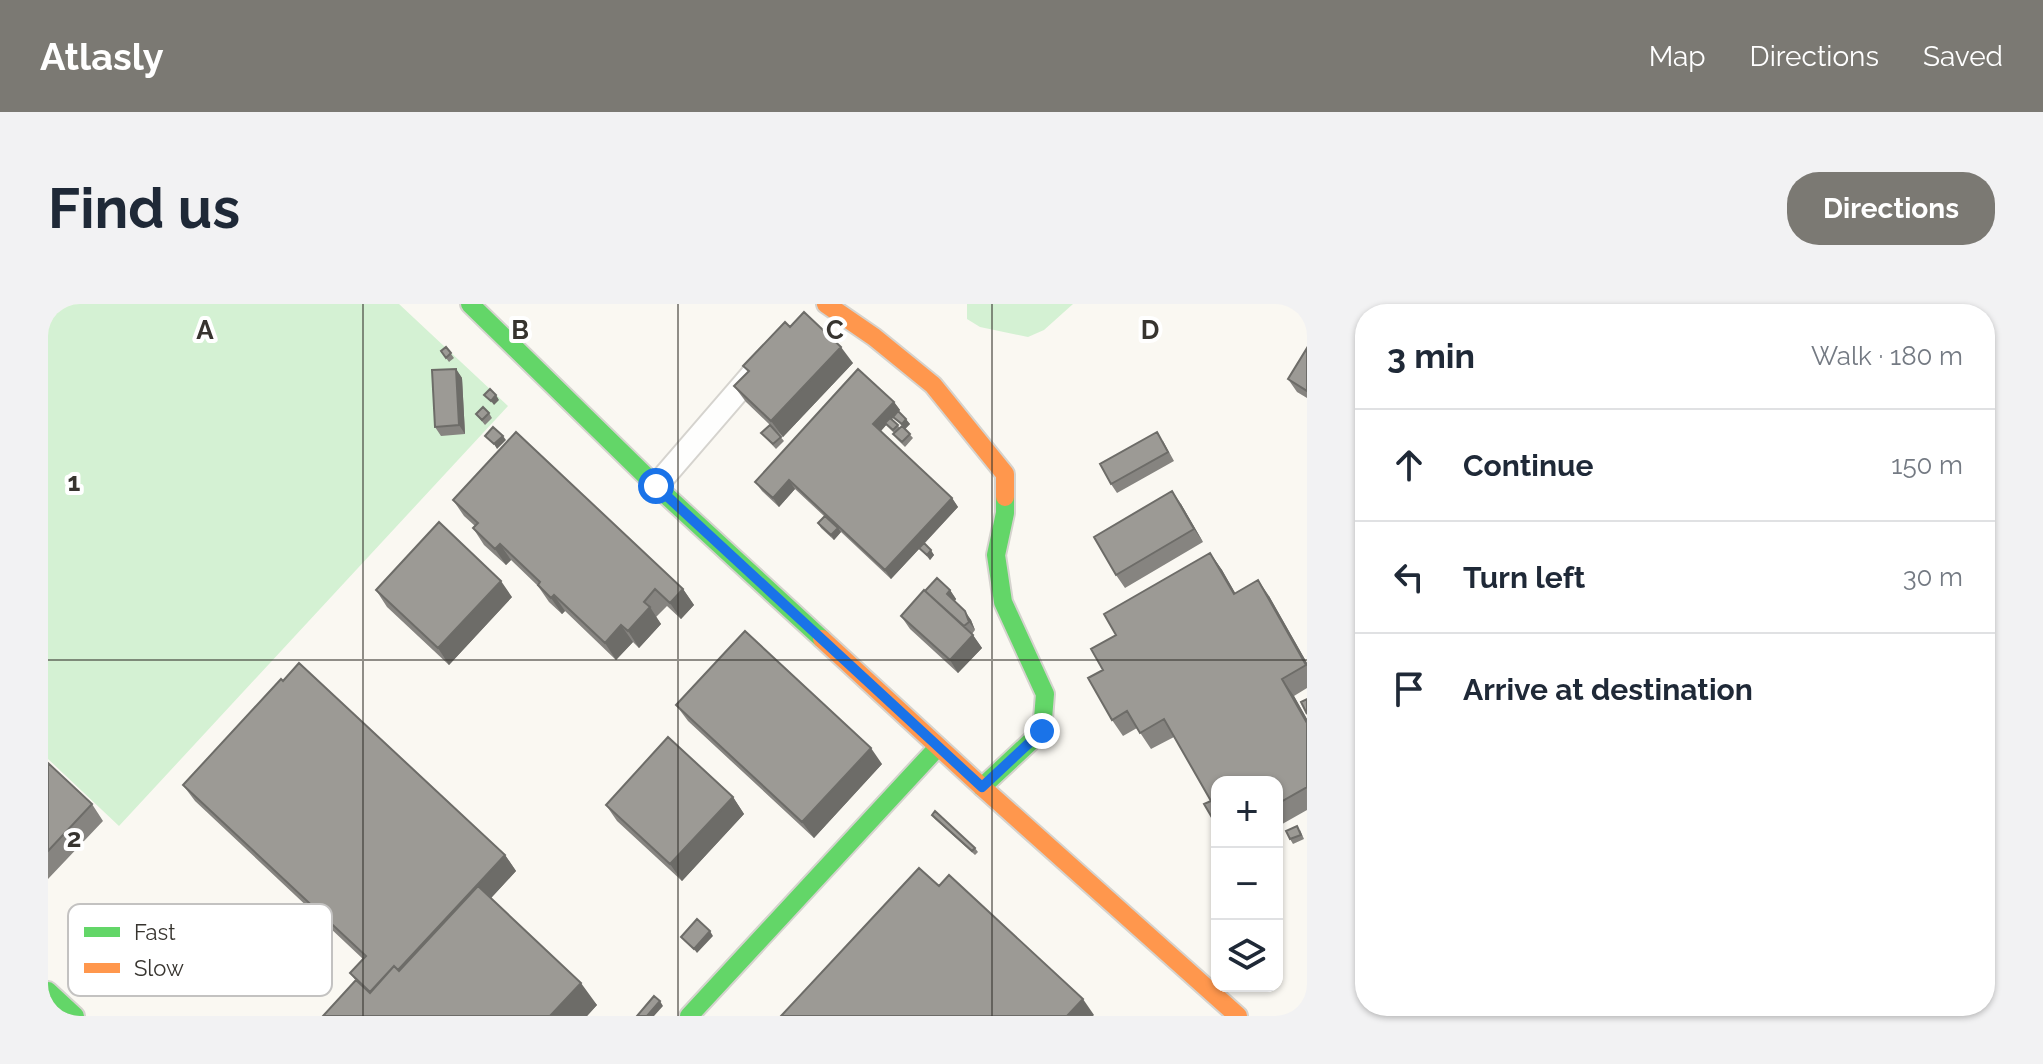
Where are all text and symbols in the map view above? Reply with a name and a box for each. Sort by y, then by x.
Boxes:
text: Atlasly [40,34,164,79]
text: Map [1649,40,1706,73]
text: Directions [1750,40,1879,73]
text: Saved [1923,40,2003,73]
button: Directions [1787,172,1995,245]
text: Find us [48,175,240,241]
text: A [196,315,214,345]
text: B [511,315,529,345]
text: C [826,315,844,345]
text: D [1141,315,1159,345]
text: 3 min [1387,336,1475,376]
text: Walk · 180 m [1811,341,1963,371]
icon: ahead [1387,443,1431,487]
text: Continue [1463,448,1594,483]
text: 150 m [1891,450,1963,480]
text: 1 [68,467,81,497]
route start [638,468,674,504]
icon: left [1387,555,1431,599]
text: Turn left [1463,560,1585,595]
text: 30 m [1903,562,1963,592]
icon: arrive [1387,667,1431,711]
text: Arrive at destination [1463,672,1753,707]
route end [1024,713,1060,749]
map controls [1211,776,1283,992]
button: + [1211,776,1283,848]
text: 2 [67,823,81,853]
button: − [1211,848,1283,920]
legend [68,904,332,996]
text: Fast [134,919,176,945]
button: layers [1211,920,1283,992]
text: Slow [134,955,184,981]

